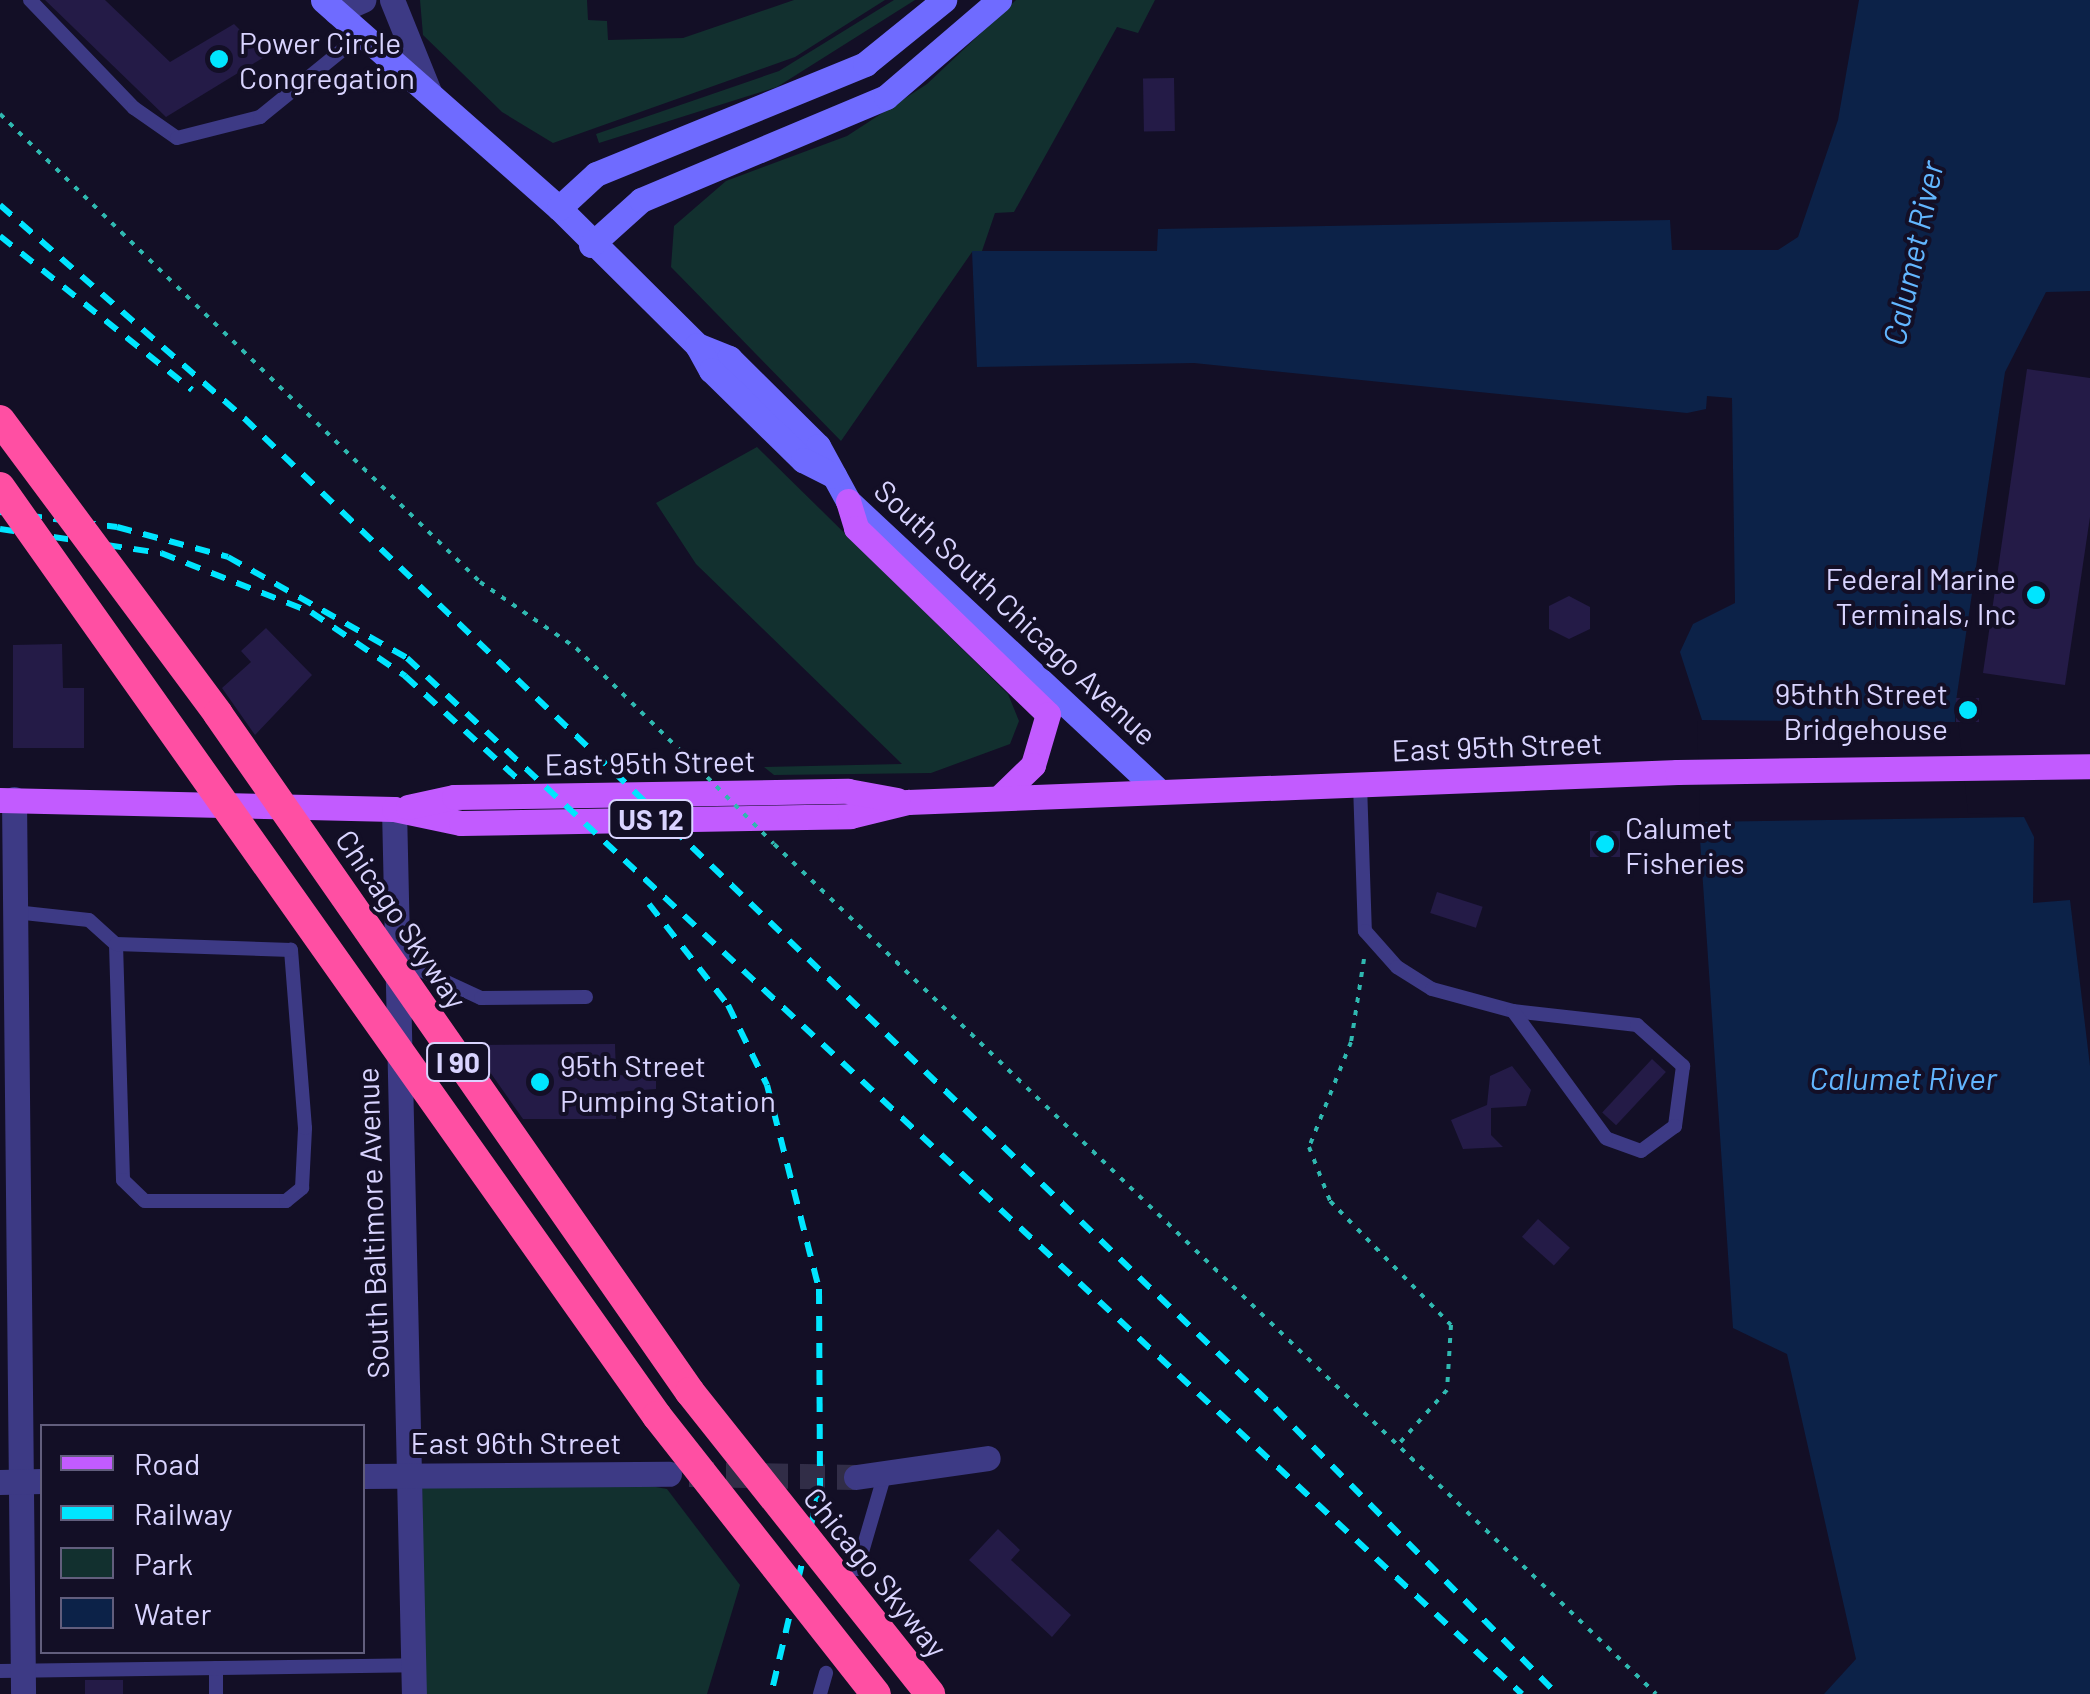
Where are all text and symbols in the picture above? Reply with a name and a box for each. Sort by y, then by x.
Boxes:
place label: Power Circle Congregation [239,24,415,94]
marker: Power Circle Congregation [208,48,230,70]
water label: Calumet River [1874,157,1950,349]
street label: South South Chicago Avenue [867,472,1165,752]
place label: Federal Marine Terminals, Inc [1825,560,2016,630]
marker: Federal Marine Terminals, Inc [2025,584,2047,606]
place label: 95thth Street Bridgehouse [1775,675,1948,746]
marker: 95thth Street Bridgehouse [1957,699,1979,721]
street label: East 95th Street [1391,724,1603,768]
street label: East 95th Street [544,742,756,782]
road number: US 12 [606,796,696,842]
place label: Calumet Fisheries [1625,809,1745,880]
street label: Chicago Skyway [329,823,475,1015]
marker: Calumet Fisheries [1594,833,1616,855]
road number: I 90 [426,1039,490,1085]
place label: 95th Street Pumping Station [560,1047,776,1118]
water label: Calumet River [1809,1058,1997,1096]
street label: South Baltimore Avenue [349,1067,395,1379]
marker: 95th Street Pumping Station [529,1071,551,1093]
legend [40,1424,365,1654]
street label: East 96th Street [411,1424,621,1460]
text: Road [134,1445,200,1481]
street label: Chicago Skyway [797,1480,955,1664]
text: Railway [134,1495,233,1531]
text: Park [134,1545,193,1581]
text: Water [134,1595,212,1631]

